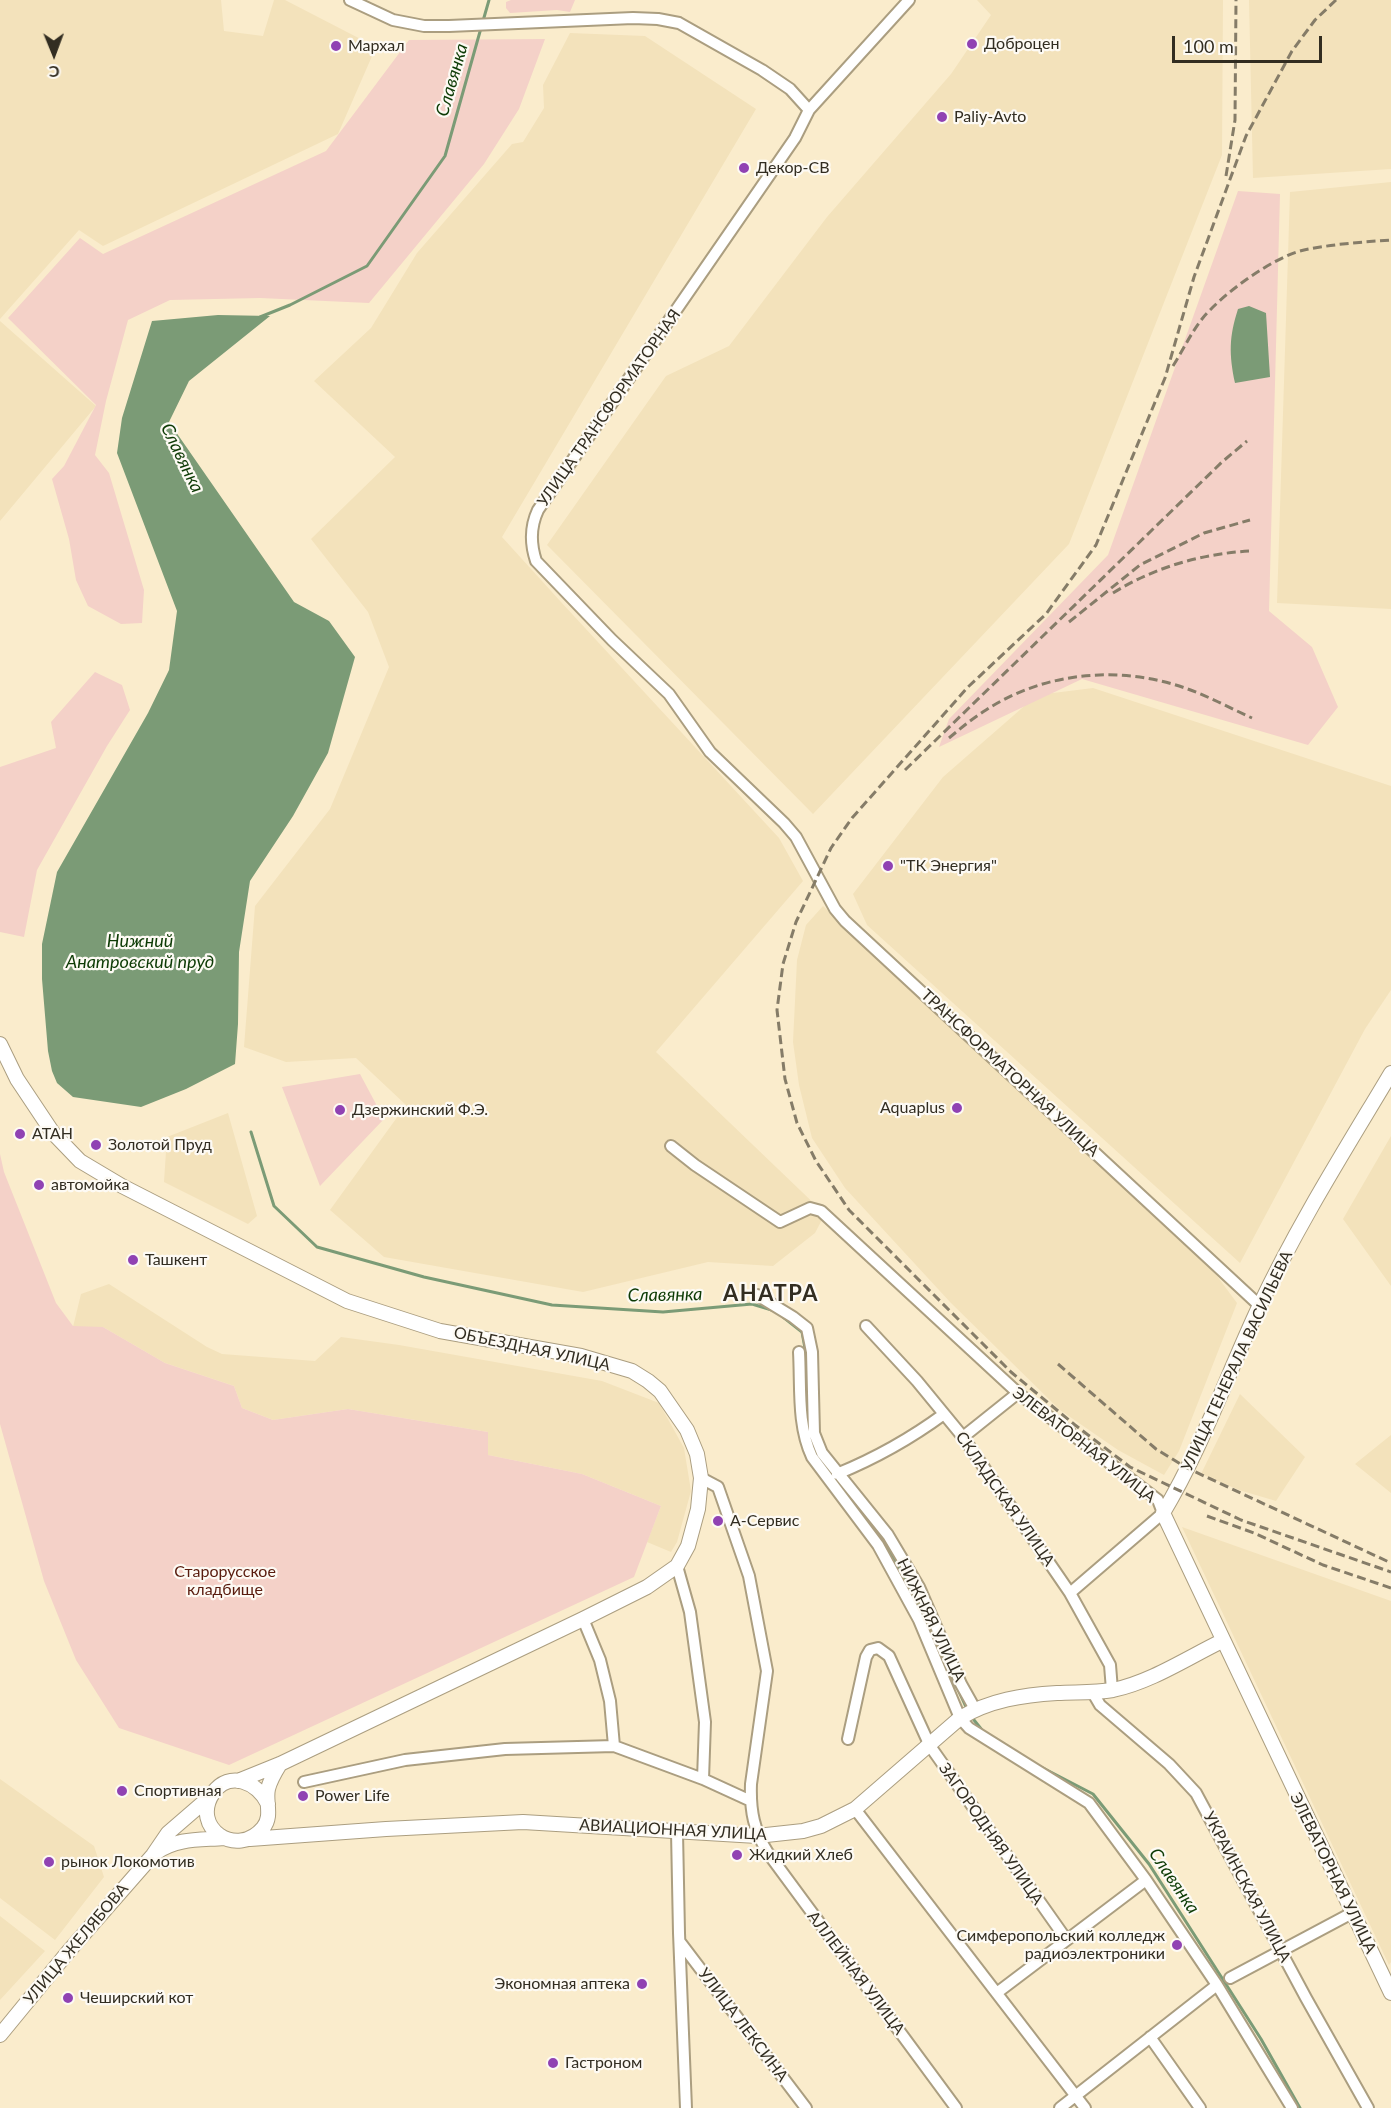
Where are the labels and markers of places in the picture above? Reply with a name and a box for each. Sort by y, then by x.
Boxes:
place label: Доброцен [984,34,1060,54]
place label: Мархал [348,36,404,56]
marker: Доброцен [965,37,979,51]
marker: Мархал [329,39,343,53]
place label: Paliy-Avto [954,107,1026,127]
marker: Paliy-Avto [935,110,949,124]
place label: Декор-СВ [756,158,830,178]
marker: Декор-СВ [737,161,751,175]
place label: "ТК Энергия" [900,856,997,876]
marker: "ТК Энергия" [881,859,895,873]
place label: Aquaplus [880,1098,945,1118]
place label: Дзержинский Ф.Э. [352,1100,488,1120]
marker: Aquaplus [950,1101,964,1115]
marker: Дзержинский Ф.Э. [333,1103,347,1117]
place label: АТАН [32,1124,73,1144]
marker: АТАН [13,1127,27,1141]
place label: Золотой Пруд [108,1135,212,1155]
marker: Золотой Пруд [89,1138,103,1152]
place label: автомойка [51,1175,129,1195]
marker: автомойка [32,1178,46,1192]
place label: Ташкент [145,1250,207,1270]
marker: Ташкент [126,1253,140,1267]
place label: А-Сервис [730,1511,799,1531]
marker: А-Сервис [711,1514,725,1528]
place label: Спортивная [134,1781,222,1801]
marker: Спортивная [115,1784,129,1798]
place label: Power Life [315,1786,390,1806]
marker: Power Life [296,1789,310,1803]
place label: Жидкий Хлеб [749,1845,853,1865]
marker: Жидкий Хлеб [730,1848,744,1862]
place label: рынок Локомотив [61,1852,195,1872]
marker: рынок Локомотив [42,1855,56,1869]
place label: Симферопольский колледж радиоэлектроники [956,1926,1165,1964]
marker: Симферопольский колледж радиоэлектроники [1170,1938,1184,1952]
place label: Экономная аптека [495,1974,630,1994]
marker: Экономная аптека [635,1977,649,1991]
place label: Чеширский кот [80,1988,193,2008]
marker: Чеширский кот [61,1991,75,2005]
place label: Гастроном [565,2053,642,2073]
marker: Гастроном [546,2056,560,2070]

